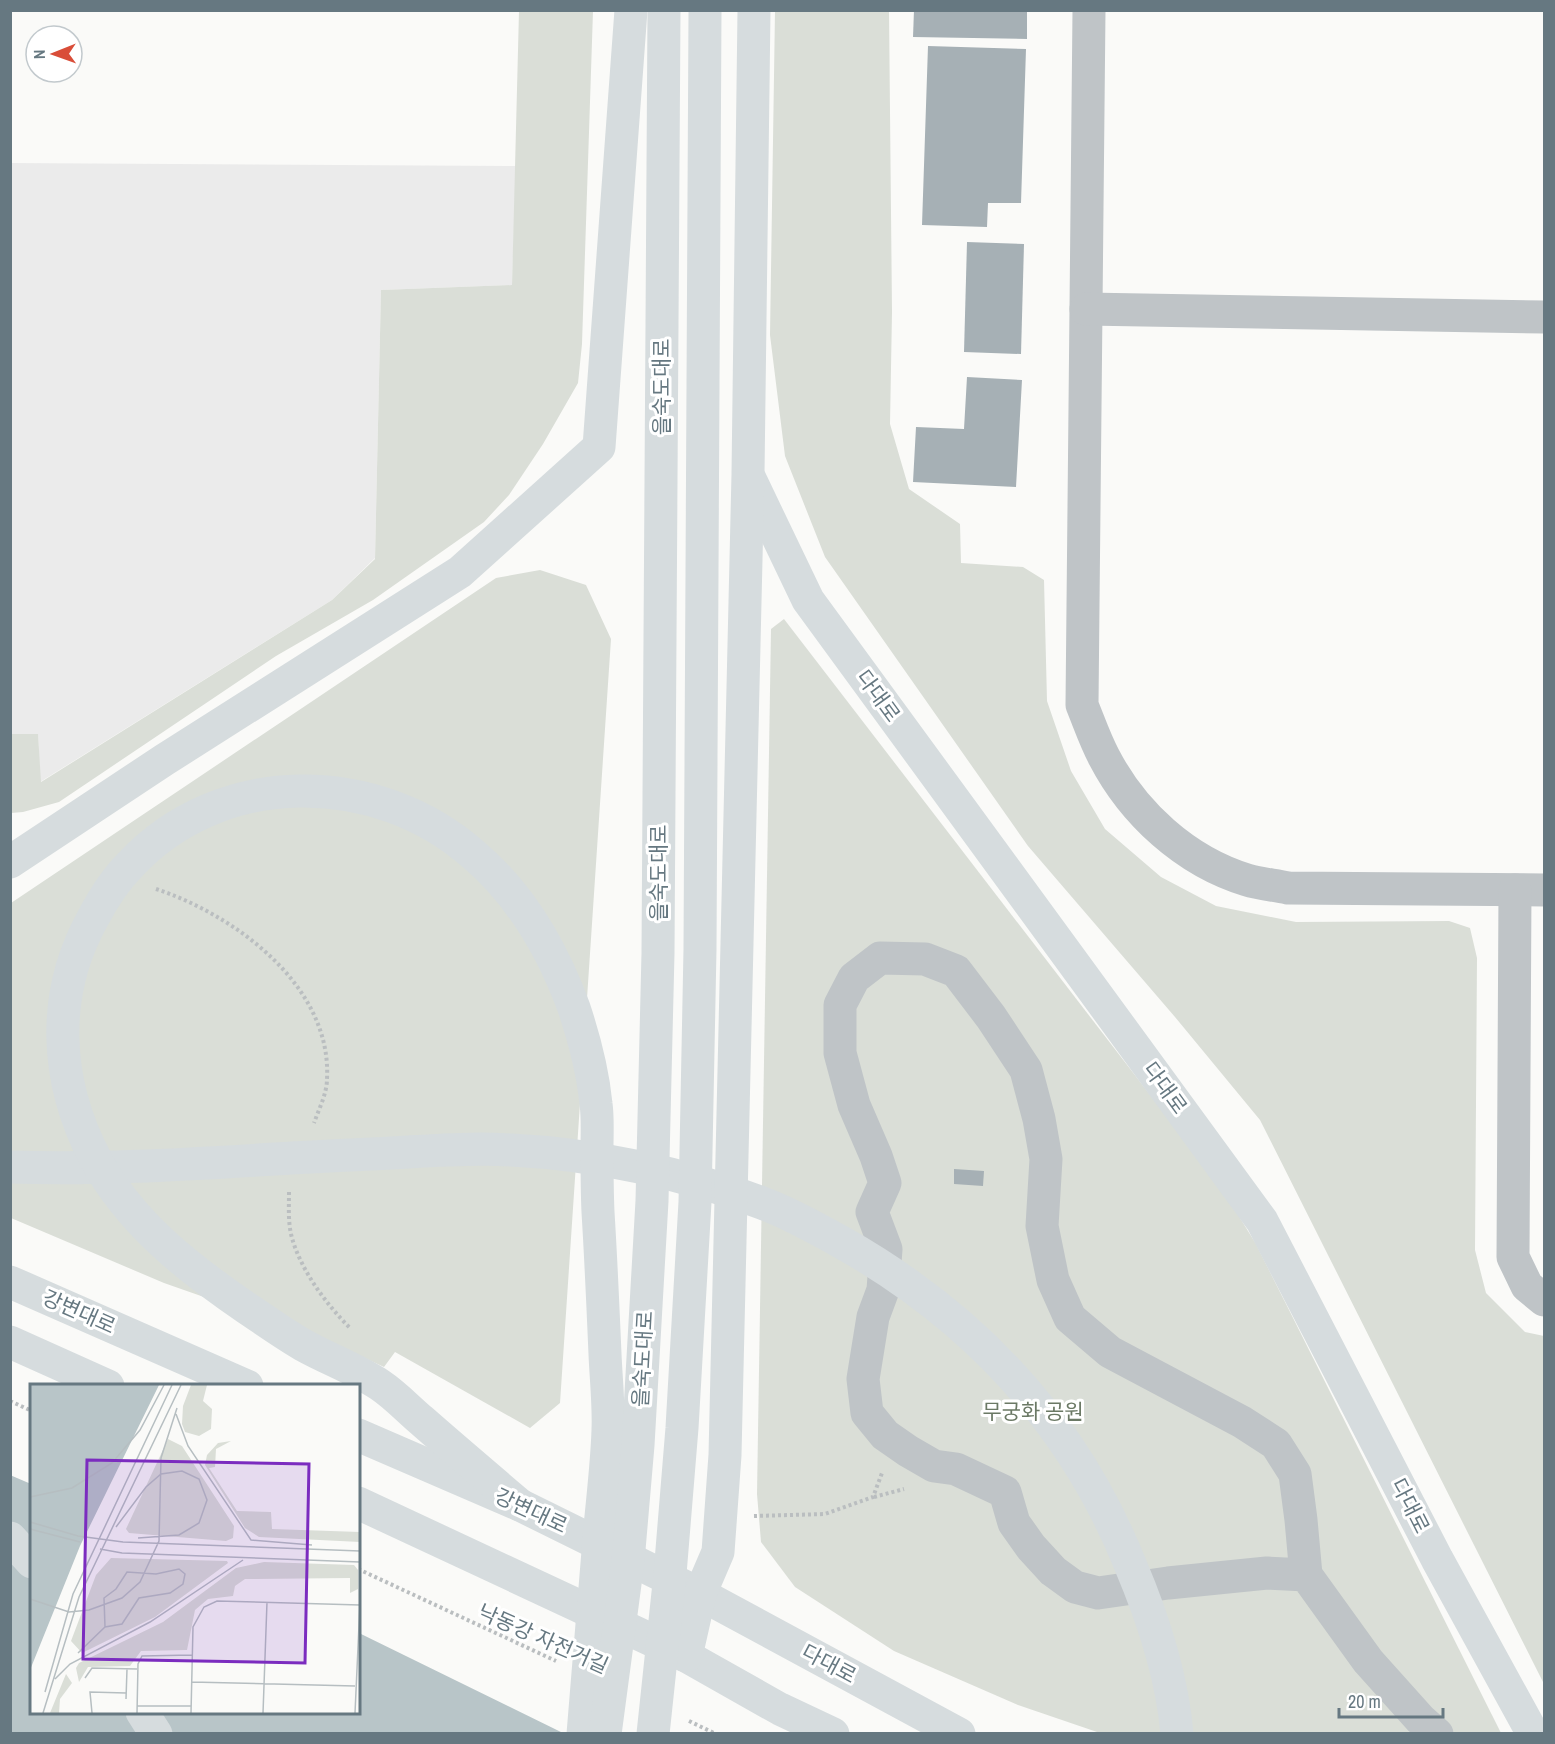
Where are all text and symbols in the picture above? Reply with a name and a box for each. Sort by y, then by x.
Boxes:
north arrow [24,24,84,84]
text: N [28,49,50,59]
street label: 을숙도대로 [647,339,676,435]
street label: 다대로 [850,664,907,728]
street label: 을숙도대로 [644,825,673,921]
street label: 다대로 [1137,1056,1194,1120]
street label: 강변대로 [38,1283,120,1341]
street label: 을숙도대로 [625,1310,660,1408]
inset map [30,1384,360,1714]
park label: 무궁화 공원 [982,1397,1084,1426]
street label: 다대로 [1384,1473,1437,1538]
street label: 강변대로 [490,1481,572,1540]
street label: 낙동강 자전거길 [473,1597,613,1680]
street label: 다대로 [797,1637,862,1690]
scale bar [1339,1681,1442,1719]
text: 20 m [1348,1689,1381,1714]

